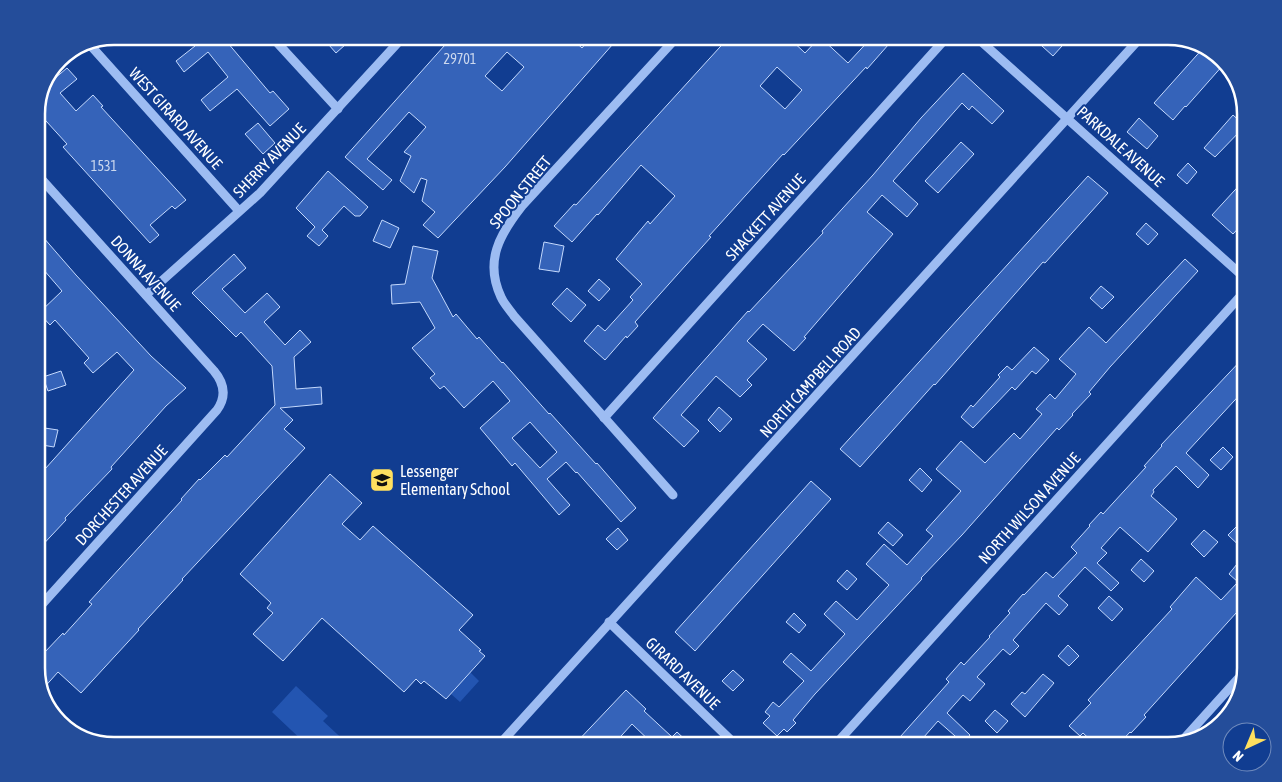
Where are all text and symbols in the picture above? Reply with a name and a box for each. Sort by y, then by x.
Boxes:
house number: 29701 [444,51,476,67]
street label: WEST GIRARD AVENUE [126,64,226,172]
street label: PARKDALE AVENUE [1074,102,1168,190]
street label: SHERRY AVENUE [229,119,309,201]
street label: SPOON STREET [486,152,554,232]
house number: 1531 [91,158,117,174]
street label: SHACKETT AVENUE [722,170,809,264]
street label: DONNA AVENUE [107,232,185,314]
street label: NORTH CAMPBELL ROAD [756,323,864,441]
street label: DORCHESTER AVENUE [71,441,171,549]
street label: NORTH WILSON AVENUE [975,449,1084,567]
place label: Lessenger Elementary School [400,462,511,499]
school or university icon: Lessenger Elementary School [369,467,395,493]
street label: GIRARD AVENUE [642,633,724,713]
north arrow [1222,722,1272,772]
text: N [1229,748,1246,765]

